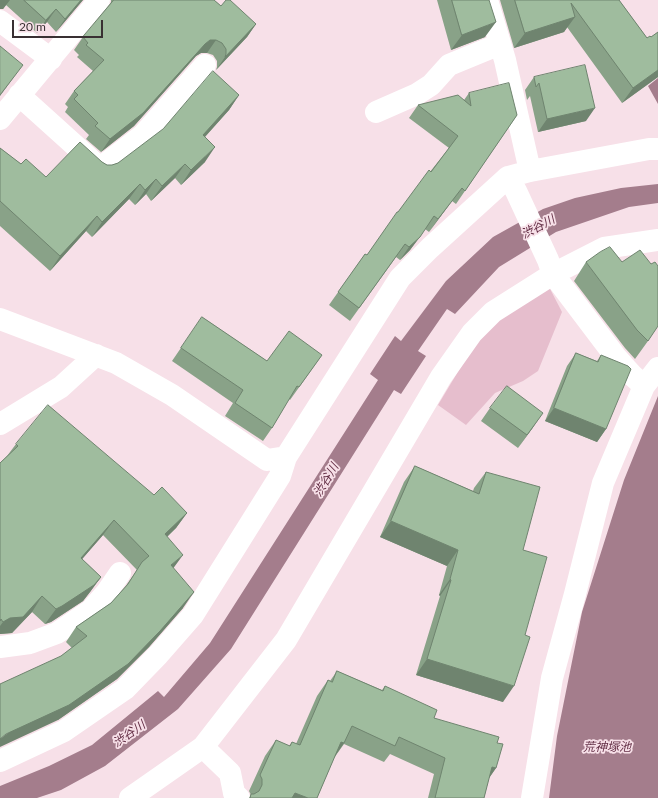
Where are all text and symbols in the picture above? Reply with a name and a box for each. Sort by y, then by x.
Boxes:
scale bar [14,12,105,38]
text: 20 m [19,19,46,34]
water label: 渋谷川 [519,212,557,242]
water label: 渋谷川 [311,461,341,499]
water label: 渋谷川 [110,718,148,750]
water label: 荒神塚池 [583,740,631,754]

